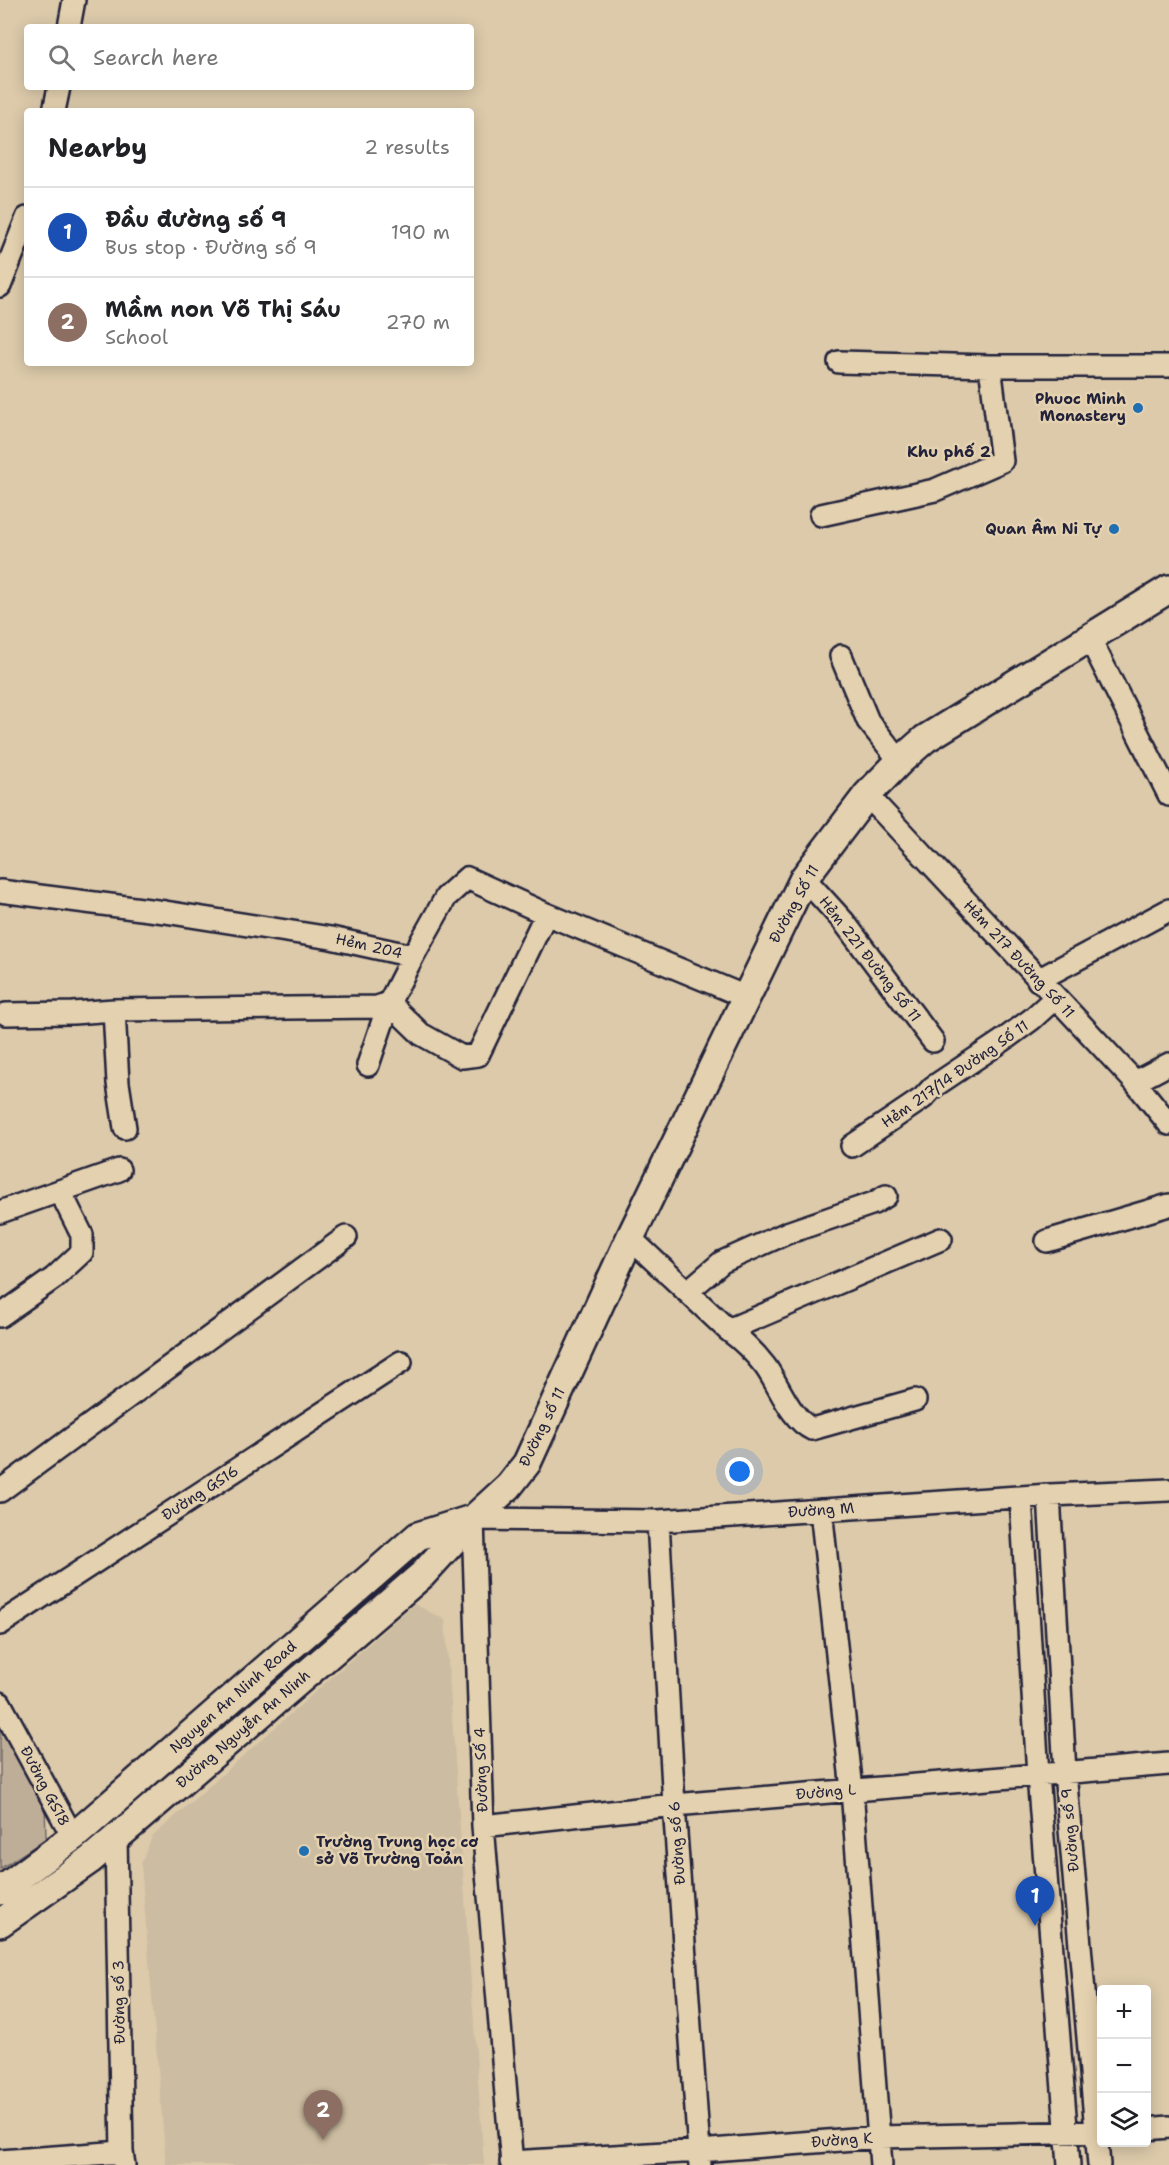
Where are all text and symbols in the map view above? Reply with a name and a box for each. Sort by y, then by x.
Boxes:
search box [24,24,474,90]
icon: search [45,41,78,74]
text: Search here [93,43,219,72]
text: Nearby [48,130,147,165]
text: 2 results [364,134,450,160]
text: Đầu đường số 9 [105,205,287,234]
text: 1 [63,219,72,245]
text: 190 m [391,219,450,245]
text: Bus stop · Đường số 9 [105,234,317,260]
text: Mầm non Võ Thị Sáu [105,295,341,324]
text: 2 [61,309,75,335]
text: 270 m [386,309,450,335]
text: School [105,324,168,350]
place label: Phuoc Minh Monastery [1035,389,1126,426]
marker: Phuoc Minh Monastery [1131,401,1145,415]
district label: Khu phố 2 [907,441,991,462]
place label: Quan Âm Ni Tự [985,518,1102,539]
marker: Quan Âm Ni Tự [1107,522,1121,536]
street label: Đường Số 11 [764,861,824,947]
street label: Hẻm 221 Đường Số 11 [815,892,925,1026]
street label: Hẻm 217 Đường Số 11 [959,896,1079,1022]
street label: Hẻm 204 [334,929,404,963]
street label: Hẻm 217/14 Đường Số 11 [877,1016,1033,1132]
street label: Đường số 11 [514,1384,570,1470]
your location [725,1457,754,1486]
street label: Đường GS16 [158,1461,242,1525]
street label: Đường M [787,1498,855,1522]
street label: Nguyen An Ninh Road [165,1636,301,1758]
street label: Đường Nguyễn An Ninh [172,1665,314,1793]
street label: Đường Số 4 [470,1727,492,1813]
street label: Đường GS18 [16,1742,74,1830]
street label: Đường L [795,1779,857,1805]
street label: Đường số 9 [1056,1787,1084,1873]
street label: Đường số 6 [664,1800,690,1886]
place label: Trường Trung học cơ sở Võ Trường Toản [316,1832,478,1869]
marker: Trường Trung học cơ sở Võ Trường Toản [297,1844,311,1858]
pin: 1 [1016,1876,1054,1926]
street label: Đường số 3 [108,1960,130,2044]
map controls [1097,1985,1151,2147]
button: + [1097,1985,1151,2039]
button: − [1097,2039,1151,2093]
pin: 2 [304,2090,342,2140]
button: layers [1097,2093,1151,2147]
street label: Đường K [810,2128,874,2152]

